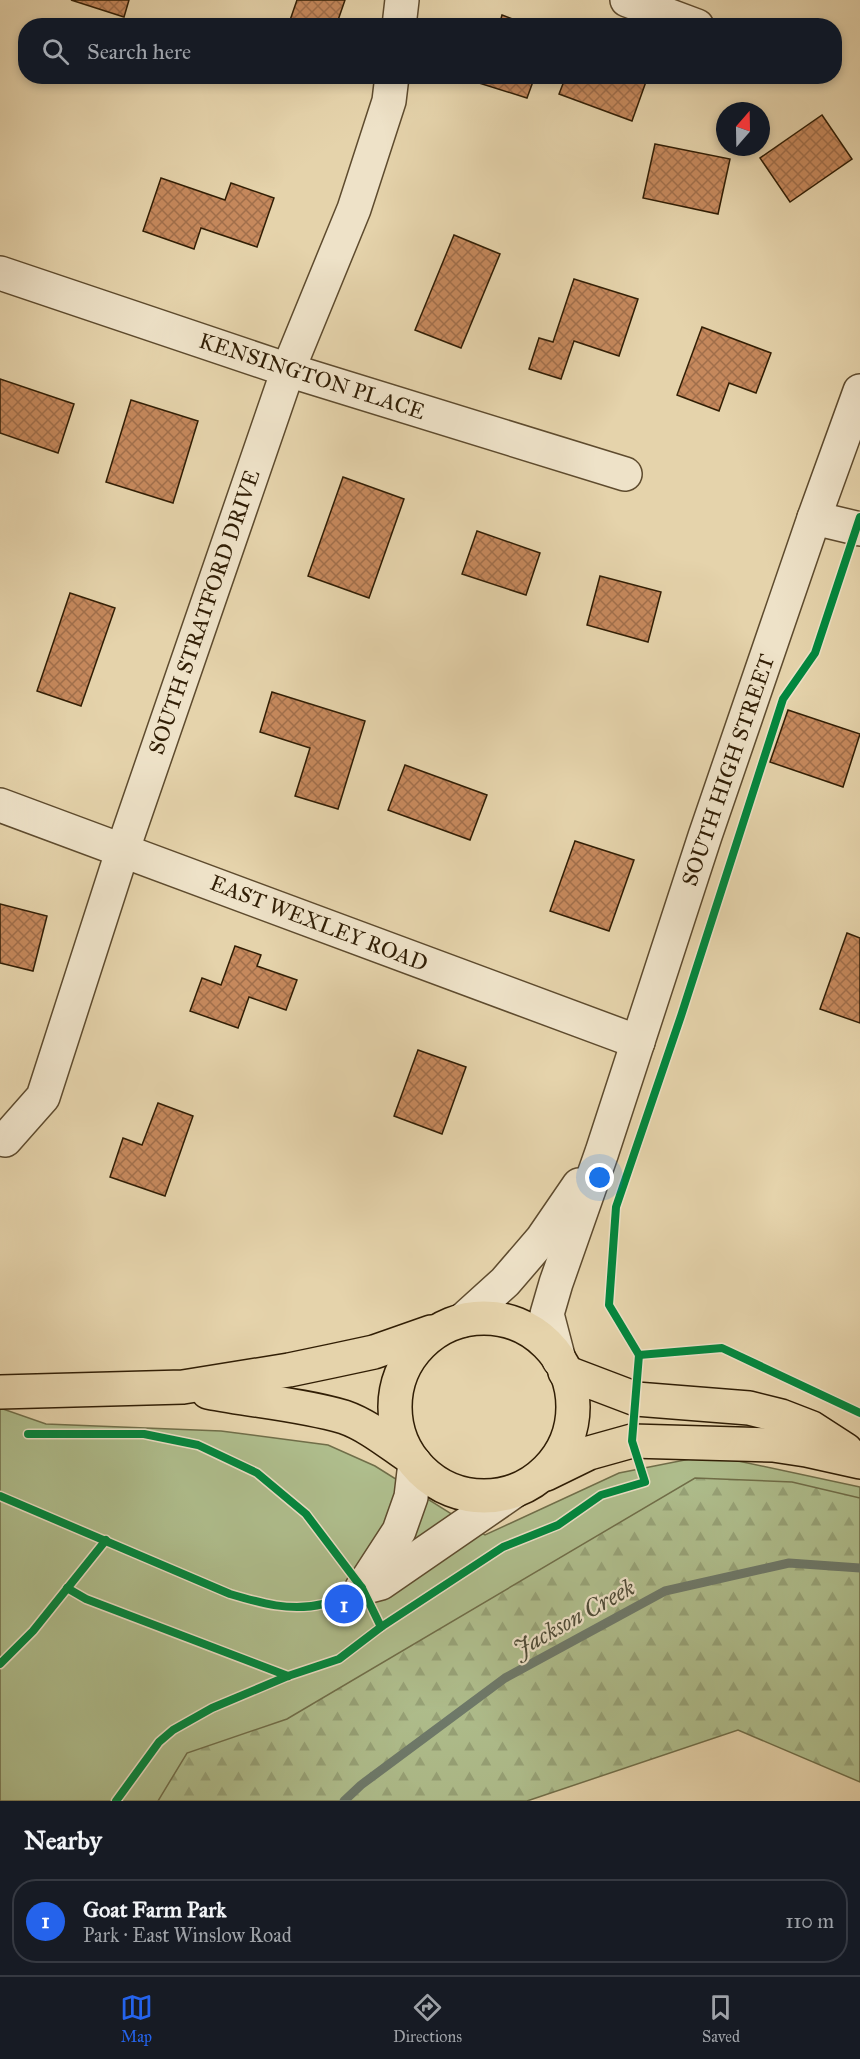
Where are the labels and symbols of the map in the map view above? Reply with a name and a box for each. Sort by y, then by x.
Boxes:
north arrow [716,102,770,156]
street label: KENSINGTON PLACE [196,327,429,425]
street label: SOUTH STRATFORD DRIVE [142,466,266,758]
street label: SOUTH HIGH STREET [676,651,780,889]
street label: EAST WEXLEY ROAD [206,869,432,977]
your location [585,1163,614,1192]
water label: Jackson Creek [506,1572,640,1665]
pin: 1 [324,1582,364,1626]

